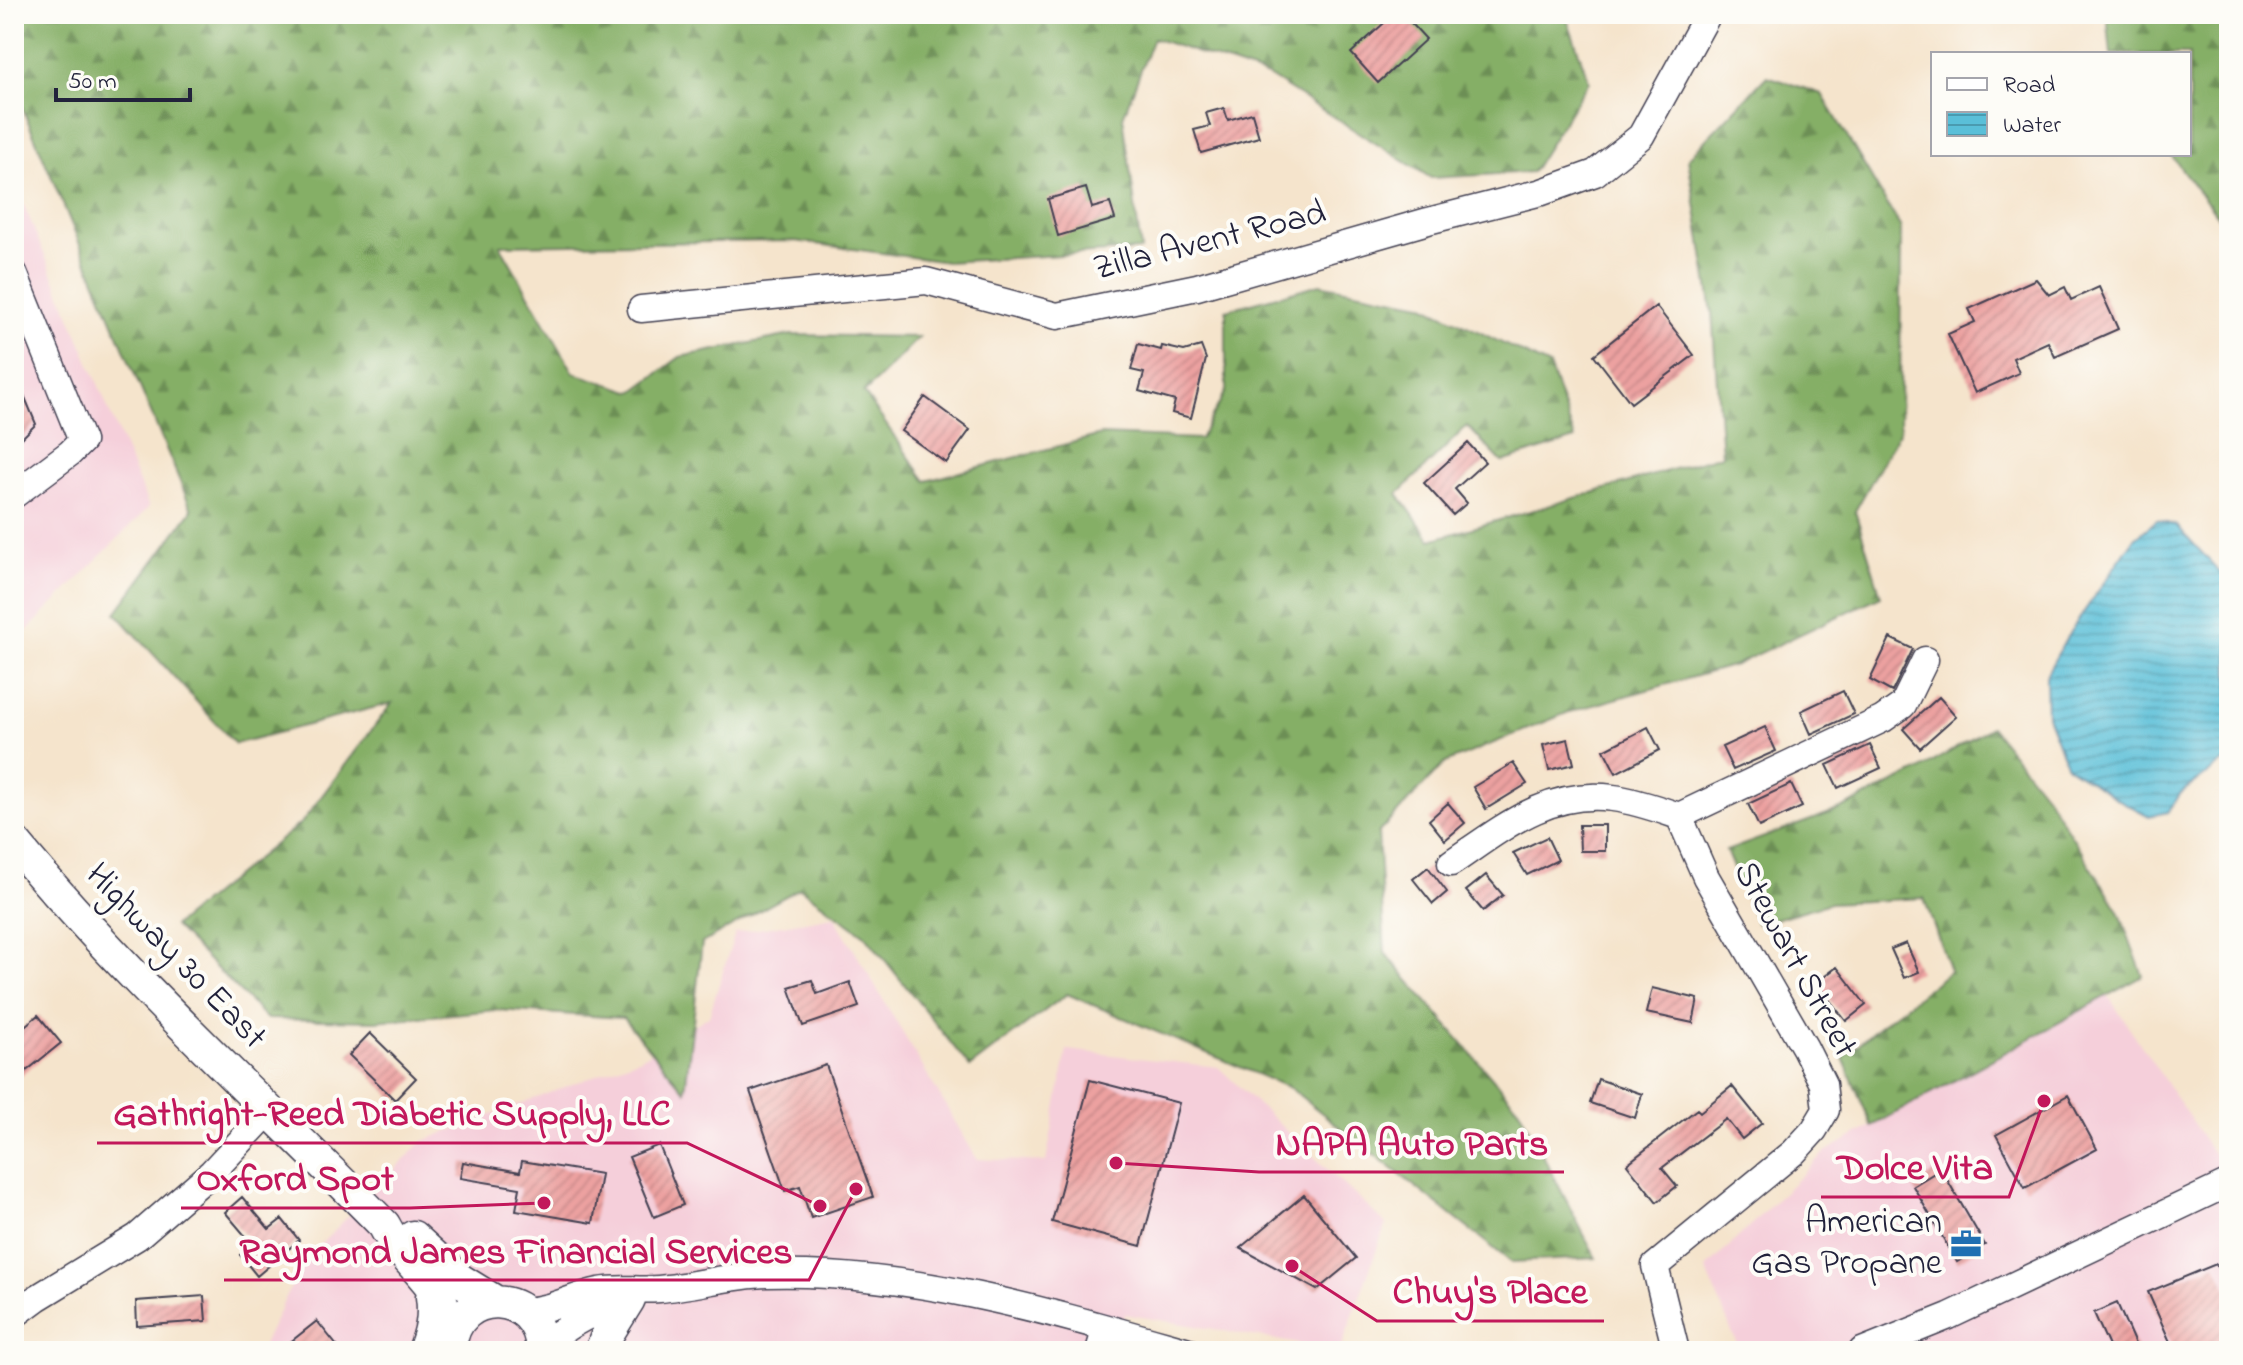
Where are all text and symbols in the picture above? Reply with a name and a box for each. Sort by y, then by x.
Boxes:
scale bar [56,52,190,102]
legend [1931,52,2191,156]
text: 50 m [68,65,117,100]
text: Road [2003,69,2056,104]
text: Water [2003,109,2061,144]
street label: Zilla Avent Road [1088,188,1332,296]
street label: Highway 30 East [72,851,278,1063]
street label: Stewart Street [1718,852,1870,1068]
callout: Gathright-Reed Diabetic Supply, LLC [97,1081,687,1143]
text: Gathright-Reed Diabetic Supply, LLC [113,1088,671,1144]
callout: NAPA Auto Parts [1259,1110,1564,1172]
text: NAPA Auto Parts [1276,1118,1548,1174]
callout: Dolce Vita [1821,1135,2009,1197]
text: Dolce Vita [1835,1142,1993,1198]
callout: Oxford Spot [181,1146,410,1208]
text: Oxford Spot [196,1153,394,1209]
place label: American Gas Propane [1751,1197,1943,1291]
callout: Raymond James Financial Services [224,1218,809,1280]
text: Raymond James Financial Services [239,1226,793,1282]
office icon: American Gas Propane [1949,1227,1983,1261]
callout: Chuy's Place [1377,1259,1604,1321]
text: Chuy's Place [1393,1266,1588,1322]

